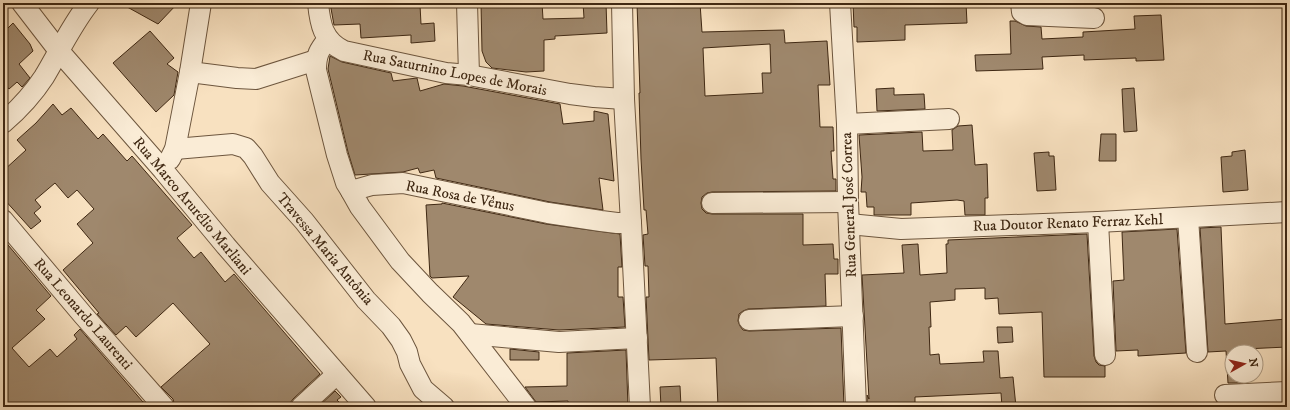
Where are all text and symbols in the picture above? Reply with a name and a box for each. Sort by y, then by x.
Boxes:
street label: Rua Saturnino Lopes de Morais [361,46,549,100]
street label: Rua General José Correa [837,131,861,278]
street label: Rua Marco Arurélio Marliani [129,133,255,279]
street label: Rua Rosa de Vênus [404,176,516,216]
street label: Travessa Maria Antônia [272,189,378,309]
street label: Rua Doutor Renato Ferraz Kehl [973,210,1164,236]
street label: Rua Leonardo Laurenti [29,254,137,374]
north arrow [1224,344,1264,384]
text: N [1245,357,1260,368]

